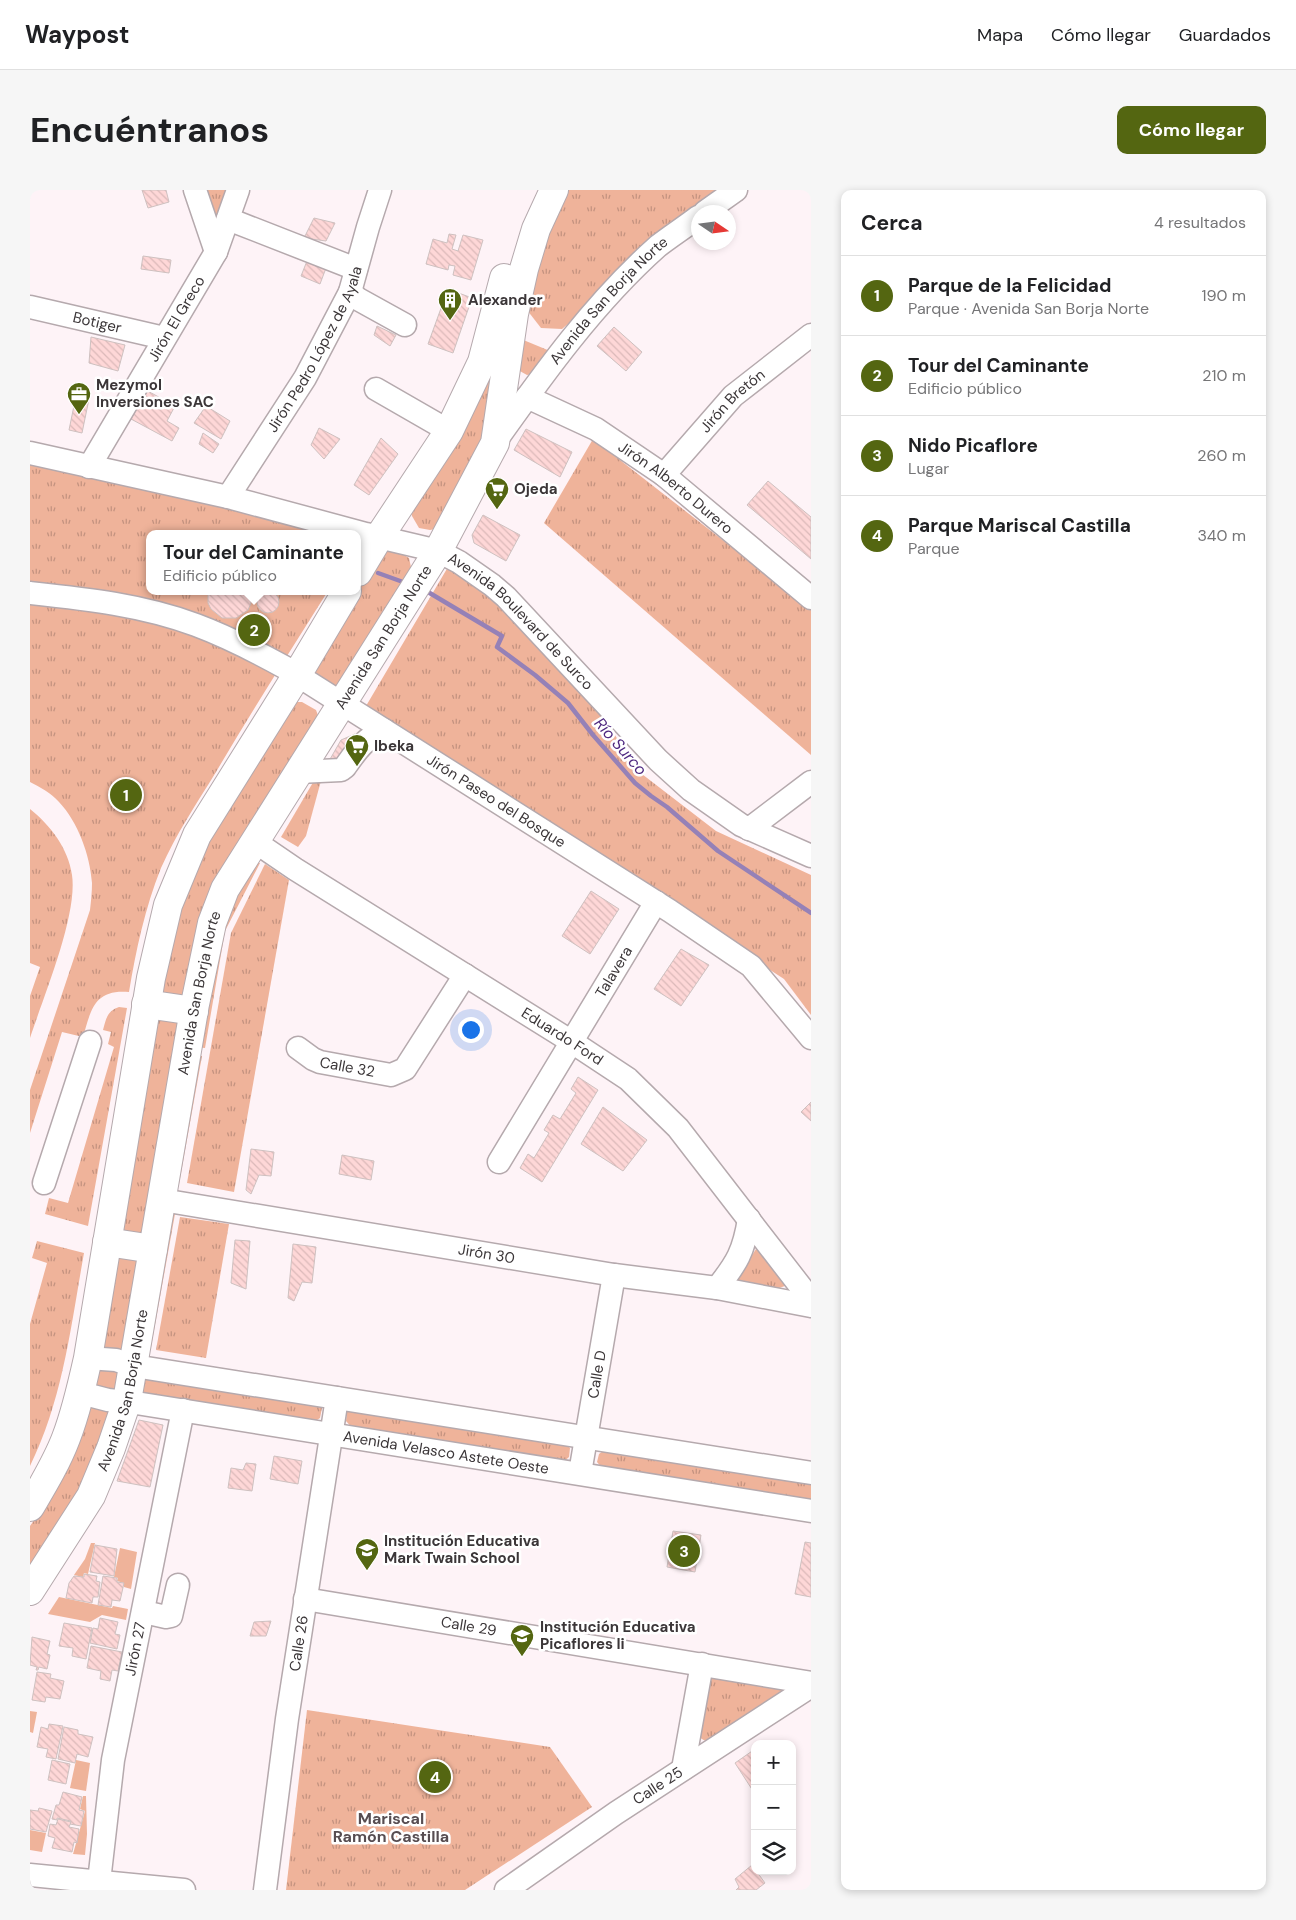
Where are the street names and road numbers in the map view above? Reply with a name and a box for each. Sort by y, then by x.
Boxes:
street label: Avenida San Borja Norte [545,232,672,368]
street label: Jirón Pedro López de Ayala [262,264,367,436]
street label: Jirón El Greco [143,272,210,366]
street label: Botiger [71,307,124,338]
street label: Jirón Bretón [695,365,769,437]
street label: Jirón Alberto Durero [614,437,737,539]
street label: Avenida Boulevard de Surco [444,548,598,694]
street label: Avenida San Borja Norte [331,561,437,713]
street label: Jirón Paseo del Bosque [423,750,569,852]
street label: Avenida San Borja Norte [173,908,226,1076]
street label: Talavera [591,943,637,1001]
street label: Eduardo Ford [518,1003,607,1070]
street label: Calle 32 [318,1052,377,1082]
street label: Jirón 30 [457,1239,516,1268]
street label: Avenida San Borja Norte [92,1308,153,1474]
street label: Calle D [583,1349,611,1400]
street label: Avenida Velasco Astete Oeste [342,1426,550,1479]
street label: Calle 29 [439,1612,498,1641]
street label: Calle 26 [285,1614,313,1673]
street label: Jirón 27 [120,1620,150,1678]
street label: Calle 25 [629,1762,687,1810]

